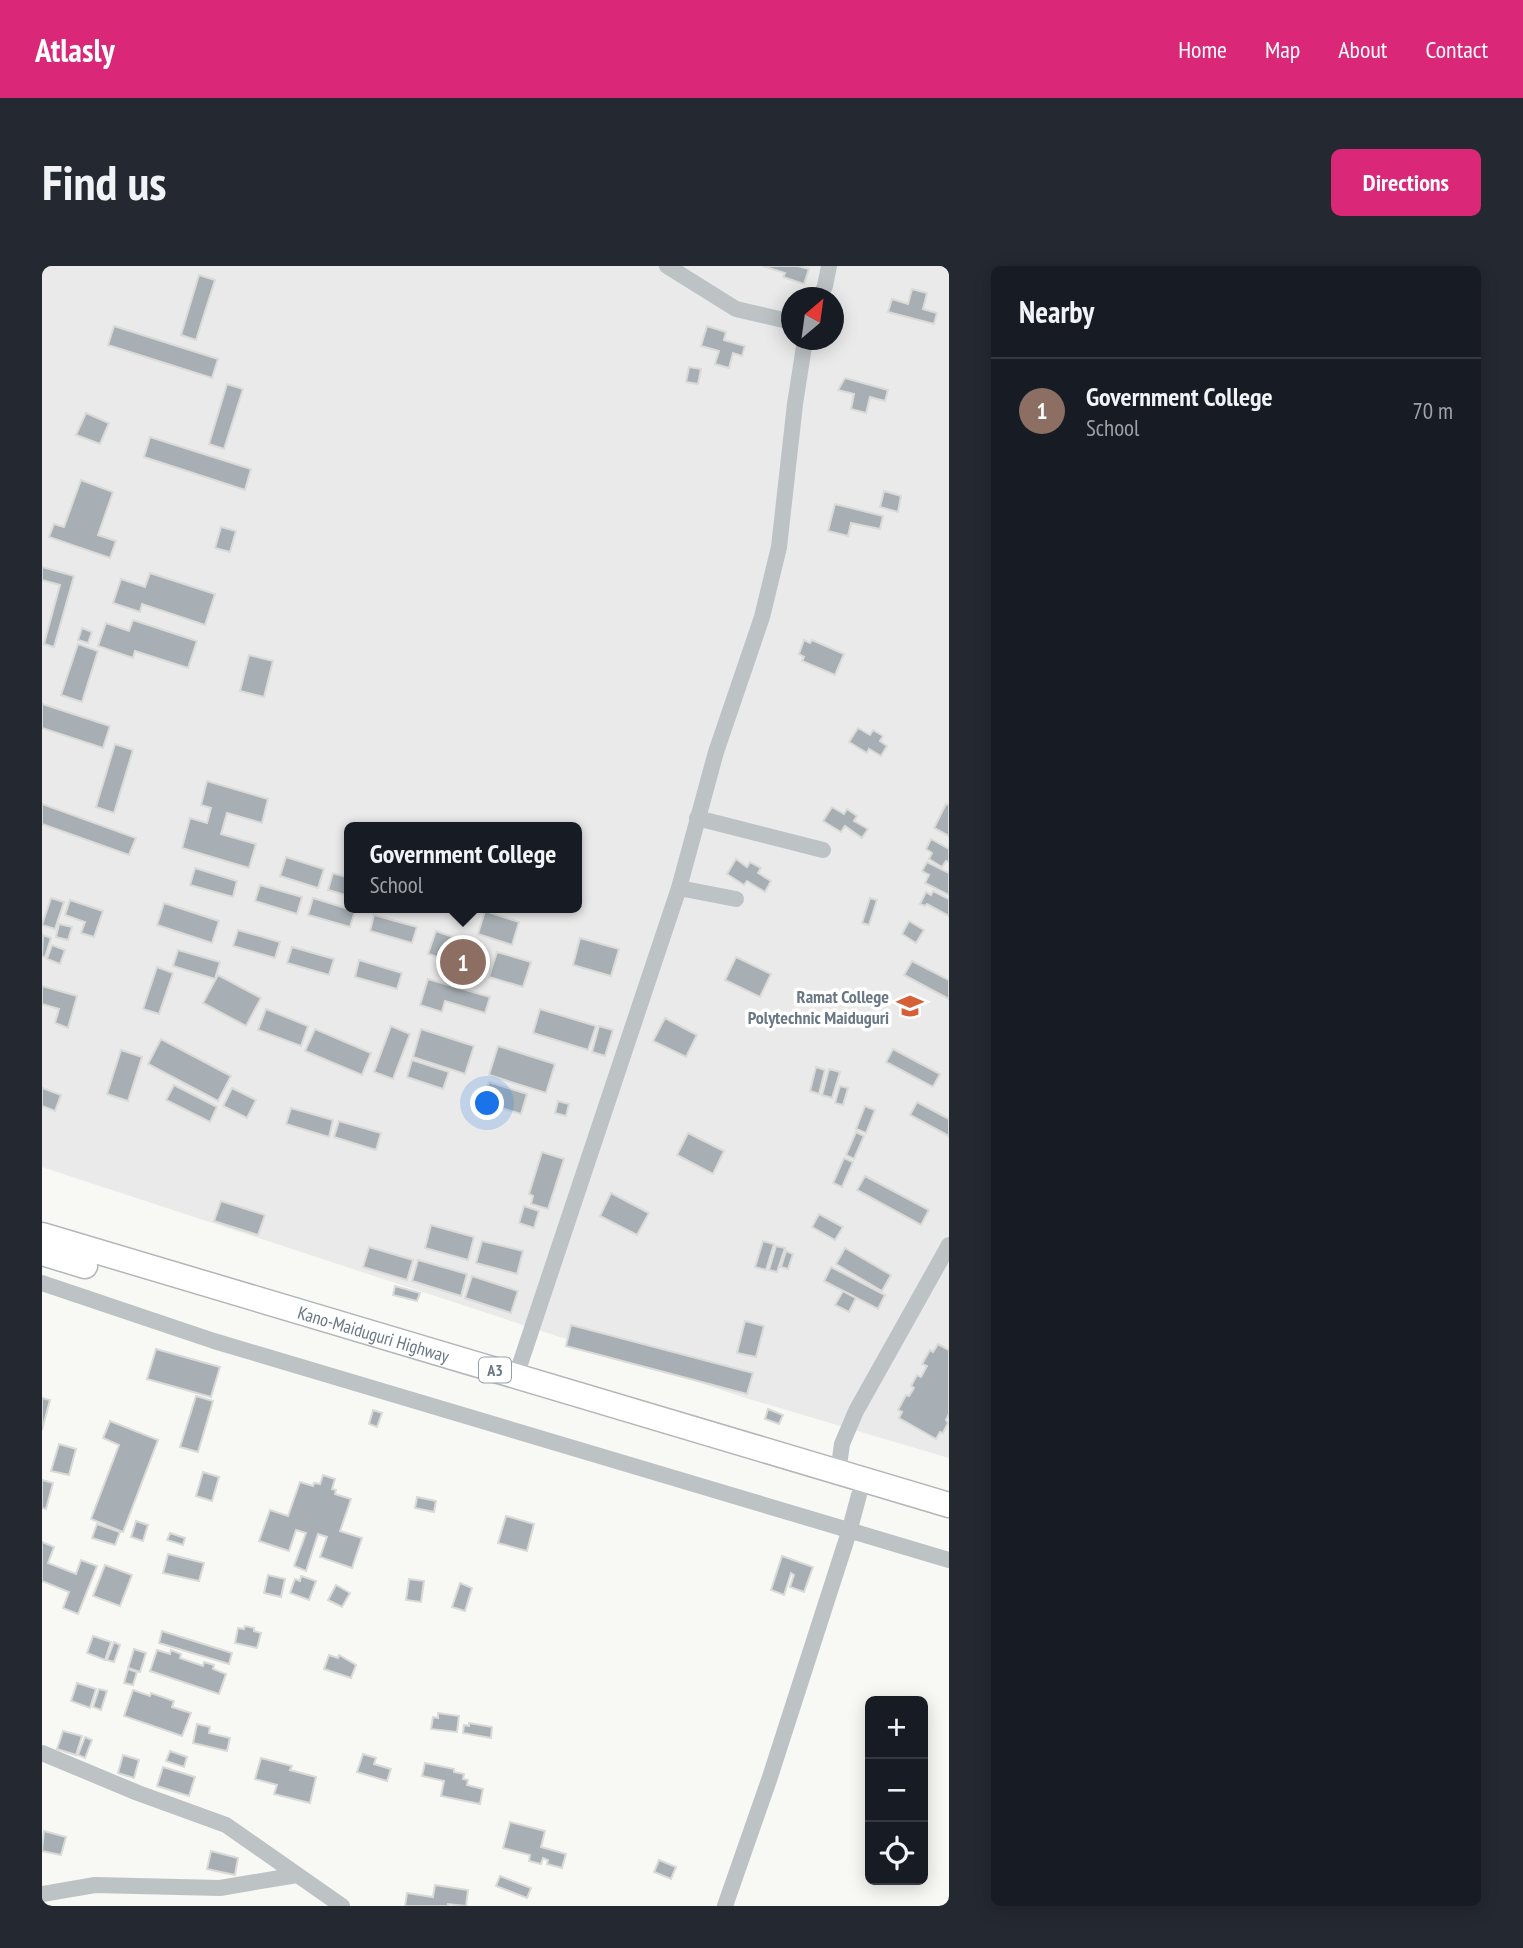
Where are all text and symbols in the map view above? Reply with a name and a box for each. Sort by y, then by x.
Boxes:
text: Atlasly [35,28,115,71]
text: Home [1178,34,1227,65]
text: Map [1265,34,1300,65]
text: About [1338,34,1387,65]
text: Contact [1425,34,1488,65]
button: Directions [1331,149,1481,216]
text: Find us [42,150,166,214]
north arrow [781,287,844,350]
text: Nearby [1019,292,1094,331]
text: Government College [1086,380,1273,413]
text: 1 [1037,396,1048,425]
text: 70 m [1412,396,1453,425]
text: School [1086,413,1139,442]
popup [344,822,582,913]
text: Government College [370,837,556,870]
text: School [370,870,423,899]
pin: 1 [440,936,486,988]
place label: Ramat College Polytechnic Maiduguri [748,985,889,1029]
school or university icon: Ramat College Polytechnic Maiduguri [895,991,925,1021]
your location [470,1086,504,1120]
street label: Kano-Maiduguri Highway [295,1300,452,1367]
road number: A3 [479,1358,511,1382]
map controls [865,1696,928,1885]
button: + [865,1696,928,1759]
button: − [865,1759,928,1822]
button: locate [865,1822,928,1885]

